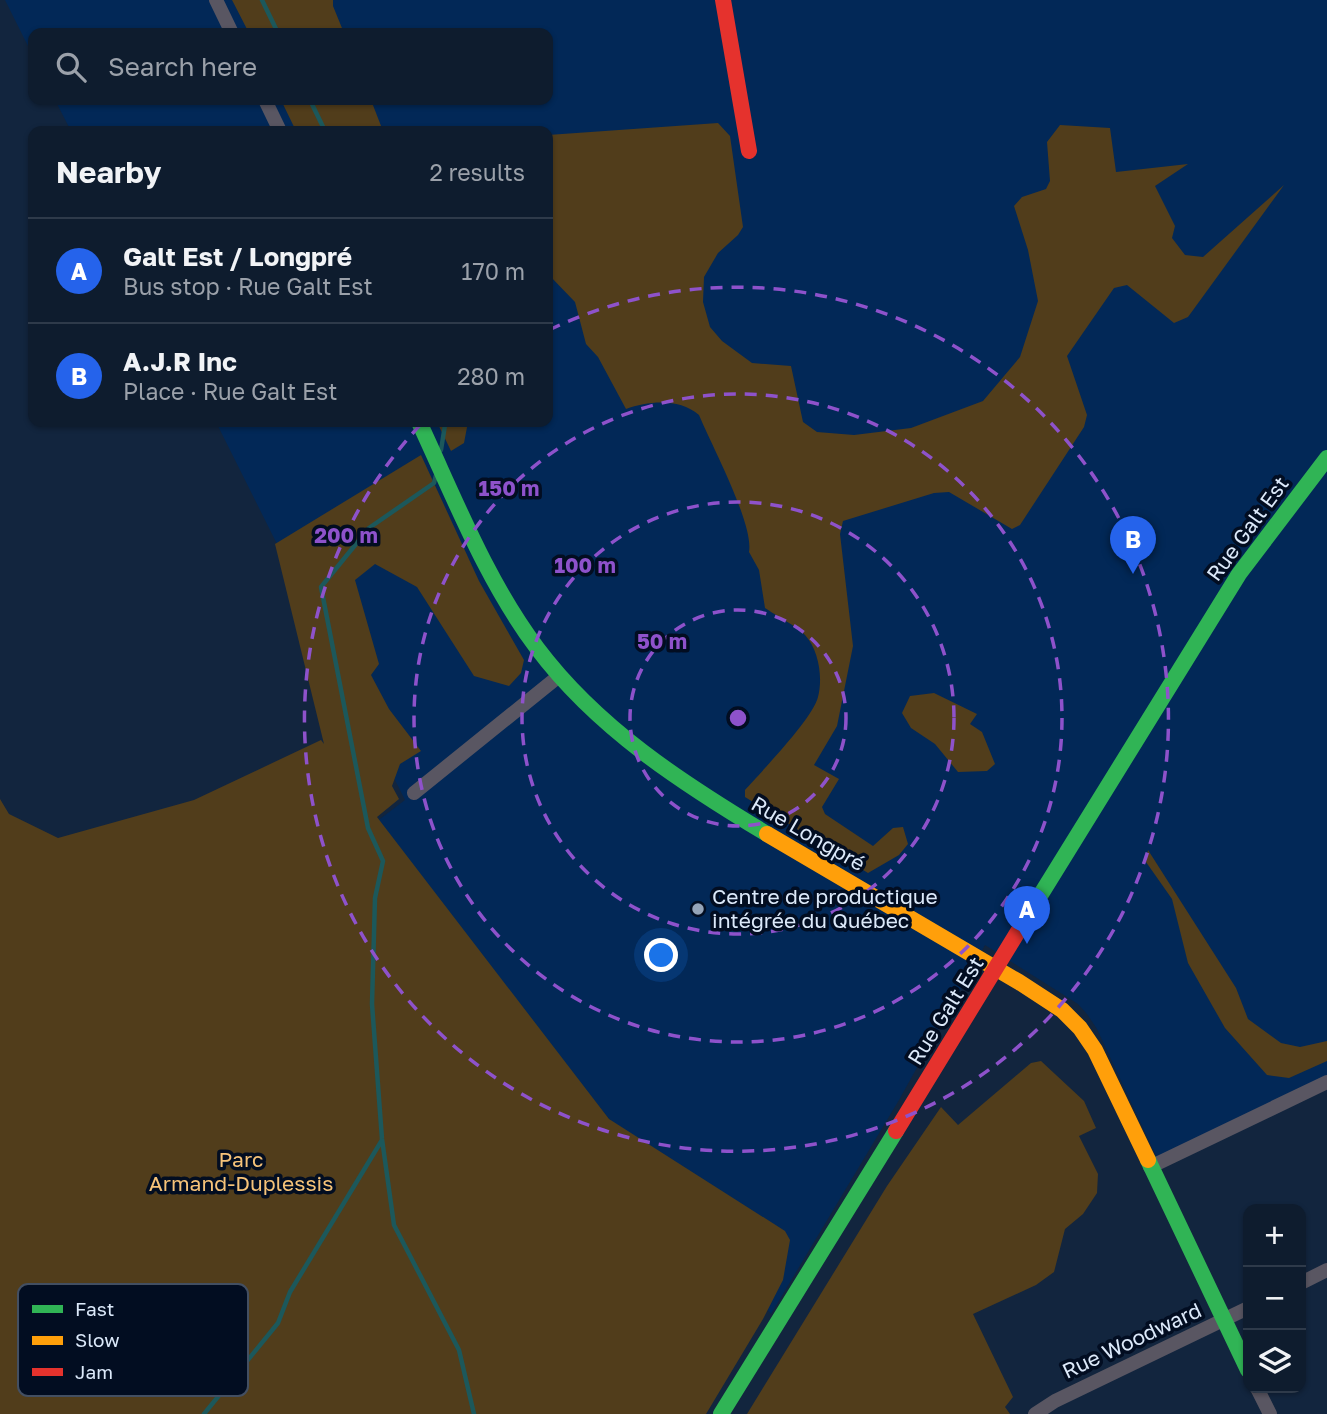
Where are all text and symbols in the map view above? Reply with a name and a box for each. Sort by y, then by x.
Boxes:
search box [28,28,553,105]
icon: search [52,48,90,86]
text: Search here [108,51,257,82]
text: Nearby [56,154,161,190]
text: 2 results [429,158,525,186]
text: Galt Est / Longpré [123,241,352,272]
text: A [71,257,87,285]
text: 170 m [461,257,525,285]
text: Bus stop · Rue Galt Est [123,272,373,300]
text: A.J.R Inc [123,346,237,377]
text: B [71,362,87,390]
text: 280 m [457,362,525,390]
text: Place · Rue Galt Est [123,377,337,405]
street label: Rue Galt Est [1201,471,1294,586]
text: 150 m [479,475,539,501]
pin: B [1110,516,1156,574]
text: 200 m [314,522,378,548]
text: 100 m [554,552,616,578]
text: 50 m [637,628,687,654]
centre of rings [726,706,750,730]
street label: Rue Longpré [747,790,870,876]
place label: Centre de productique intégrée du Québec [712,883,938,933]
pin: A [1004,886,1050,944]
marker: Centre de productique intégrée du Québec [690,901,706,917]
your location [644,938,678,972]
street label: Rue Galt Est [902,951,989,1070]
park label: Parc Armand-Duplessis [149,1146,333,1196]
map controls [1243,1204,1306,1393]
button: + [1243,1204,1306,1267]
button: − [1243,1267,1306,1330]
legend [18,1284,248,1396]
street label: Rue Woodward [1058,1296,1205,1384]
text: Fast [75,1297,114,1320]
text: Slow [75,1328,120,1351]
button: layers [1243,1330,1306,1393]
text: Jam [75,1360,113,1383]

